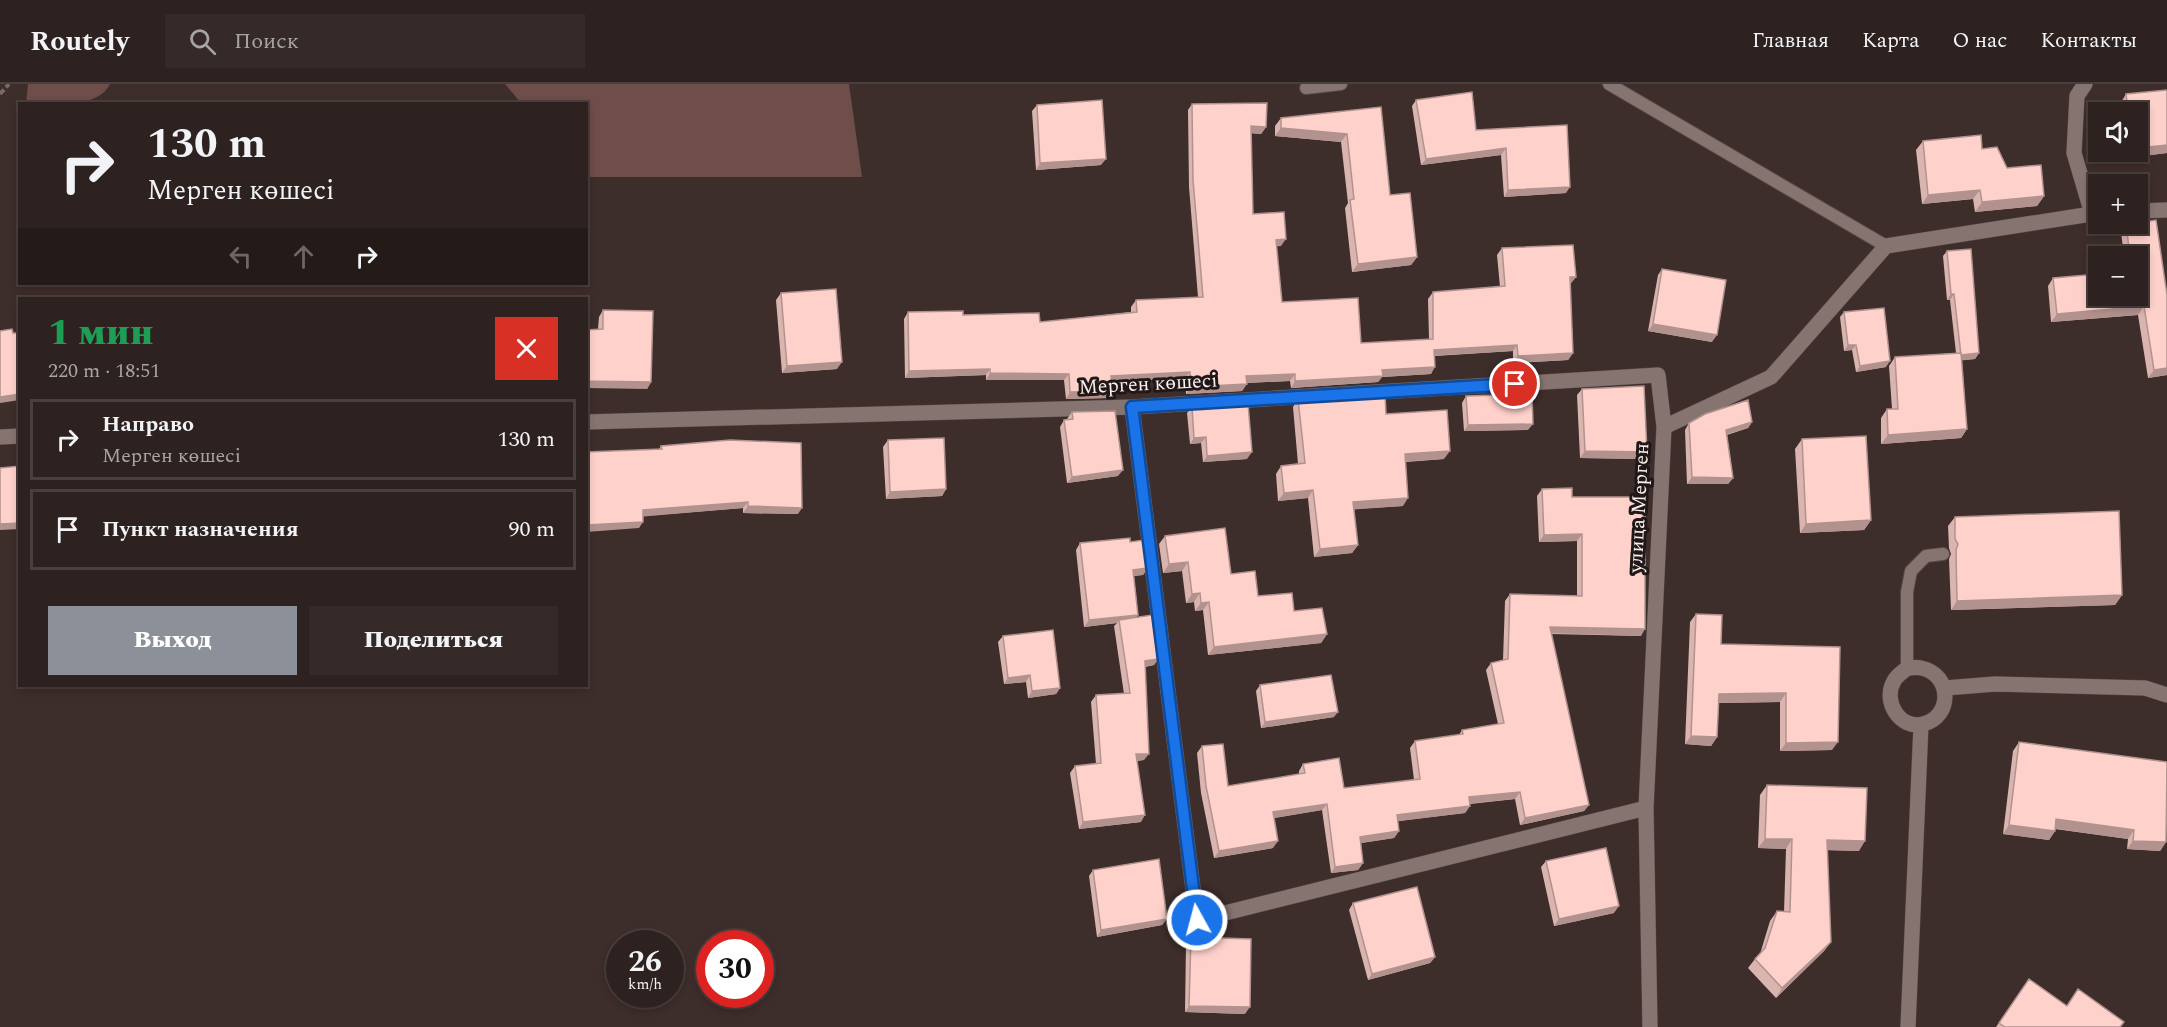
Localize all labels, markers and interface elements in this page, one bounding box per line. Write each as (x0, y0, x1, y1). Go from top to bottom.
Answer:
search box (165, 14, 585, 68)
text: Routely (30, 20, 129, 63)
icon: search (186, 25, 219, 58)
text: Поиск (234, 25, 299, 58)
text: Главная (1752, 25, 1829, 57)
text: Карта (1862, 25, 1919, 57)
text: О нас (1952, 25, 2007, 57)
text: Контакты (2040, 25, 2137, 57)
map controls (2088, 102, 2148, 306)
button: sound (2088, 102, 2148, 162)
text: 130 m (147, 113, 266, 176)
icon: right (48, 126, 126, 204)
text: Мерген көшесі (147, 170, 335, 212)
button: + (2088, 174, 2148, 234)
icon: left (224, 240, 257, 273)
icon: ahead (287, 240, 320, 273)
icon: right (350, 240, 383, 273)
button: − (2088, 246, 2148, 306)
text: 1 мин (48, 306, 153, 361)
button: close (495, 317, 558, 380)
text: 220 m · 18:51 (48, 356, 160, 386)
pin (1489, 358, 1540, 409)
street label: Мерген көшесі (1078, 365, 1218, 403)
icon: arrive (1498, 367, 1531, 400)
text: Направо (102, 408, 194, 441)
icon: right (51, 423, 84, 456)
text: 130 m (498, 423, 555, 456)
text: Мерген көшесі (102, 441, 241, 471)
street label: улица Мерген (1621, 442, 1657, 575)
icon: arrive (51, 513, 84, 546)
text: Пункт назначения (102, 513, 299, 546)
text: 90 m (509, 513, 555, 546)
button: Выход (48, 606, 297, 675)
button: Поделиться (309, 606, 558, 675)
position arrow (1165, 888, 1229, 952)
speed limit sign: 30 (696, 930, 774, 1008)
text: 26 (628, 939, 662, 985)
text: km/h (628, 973, 662, 996)

